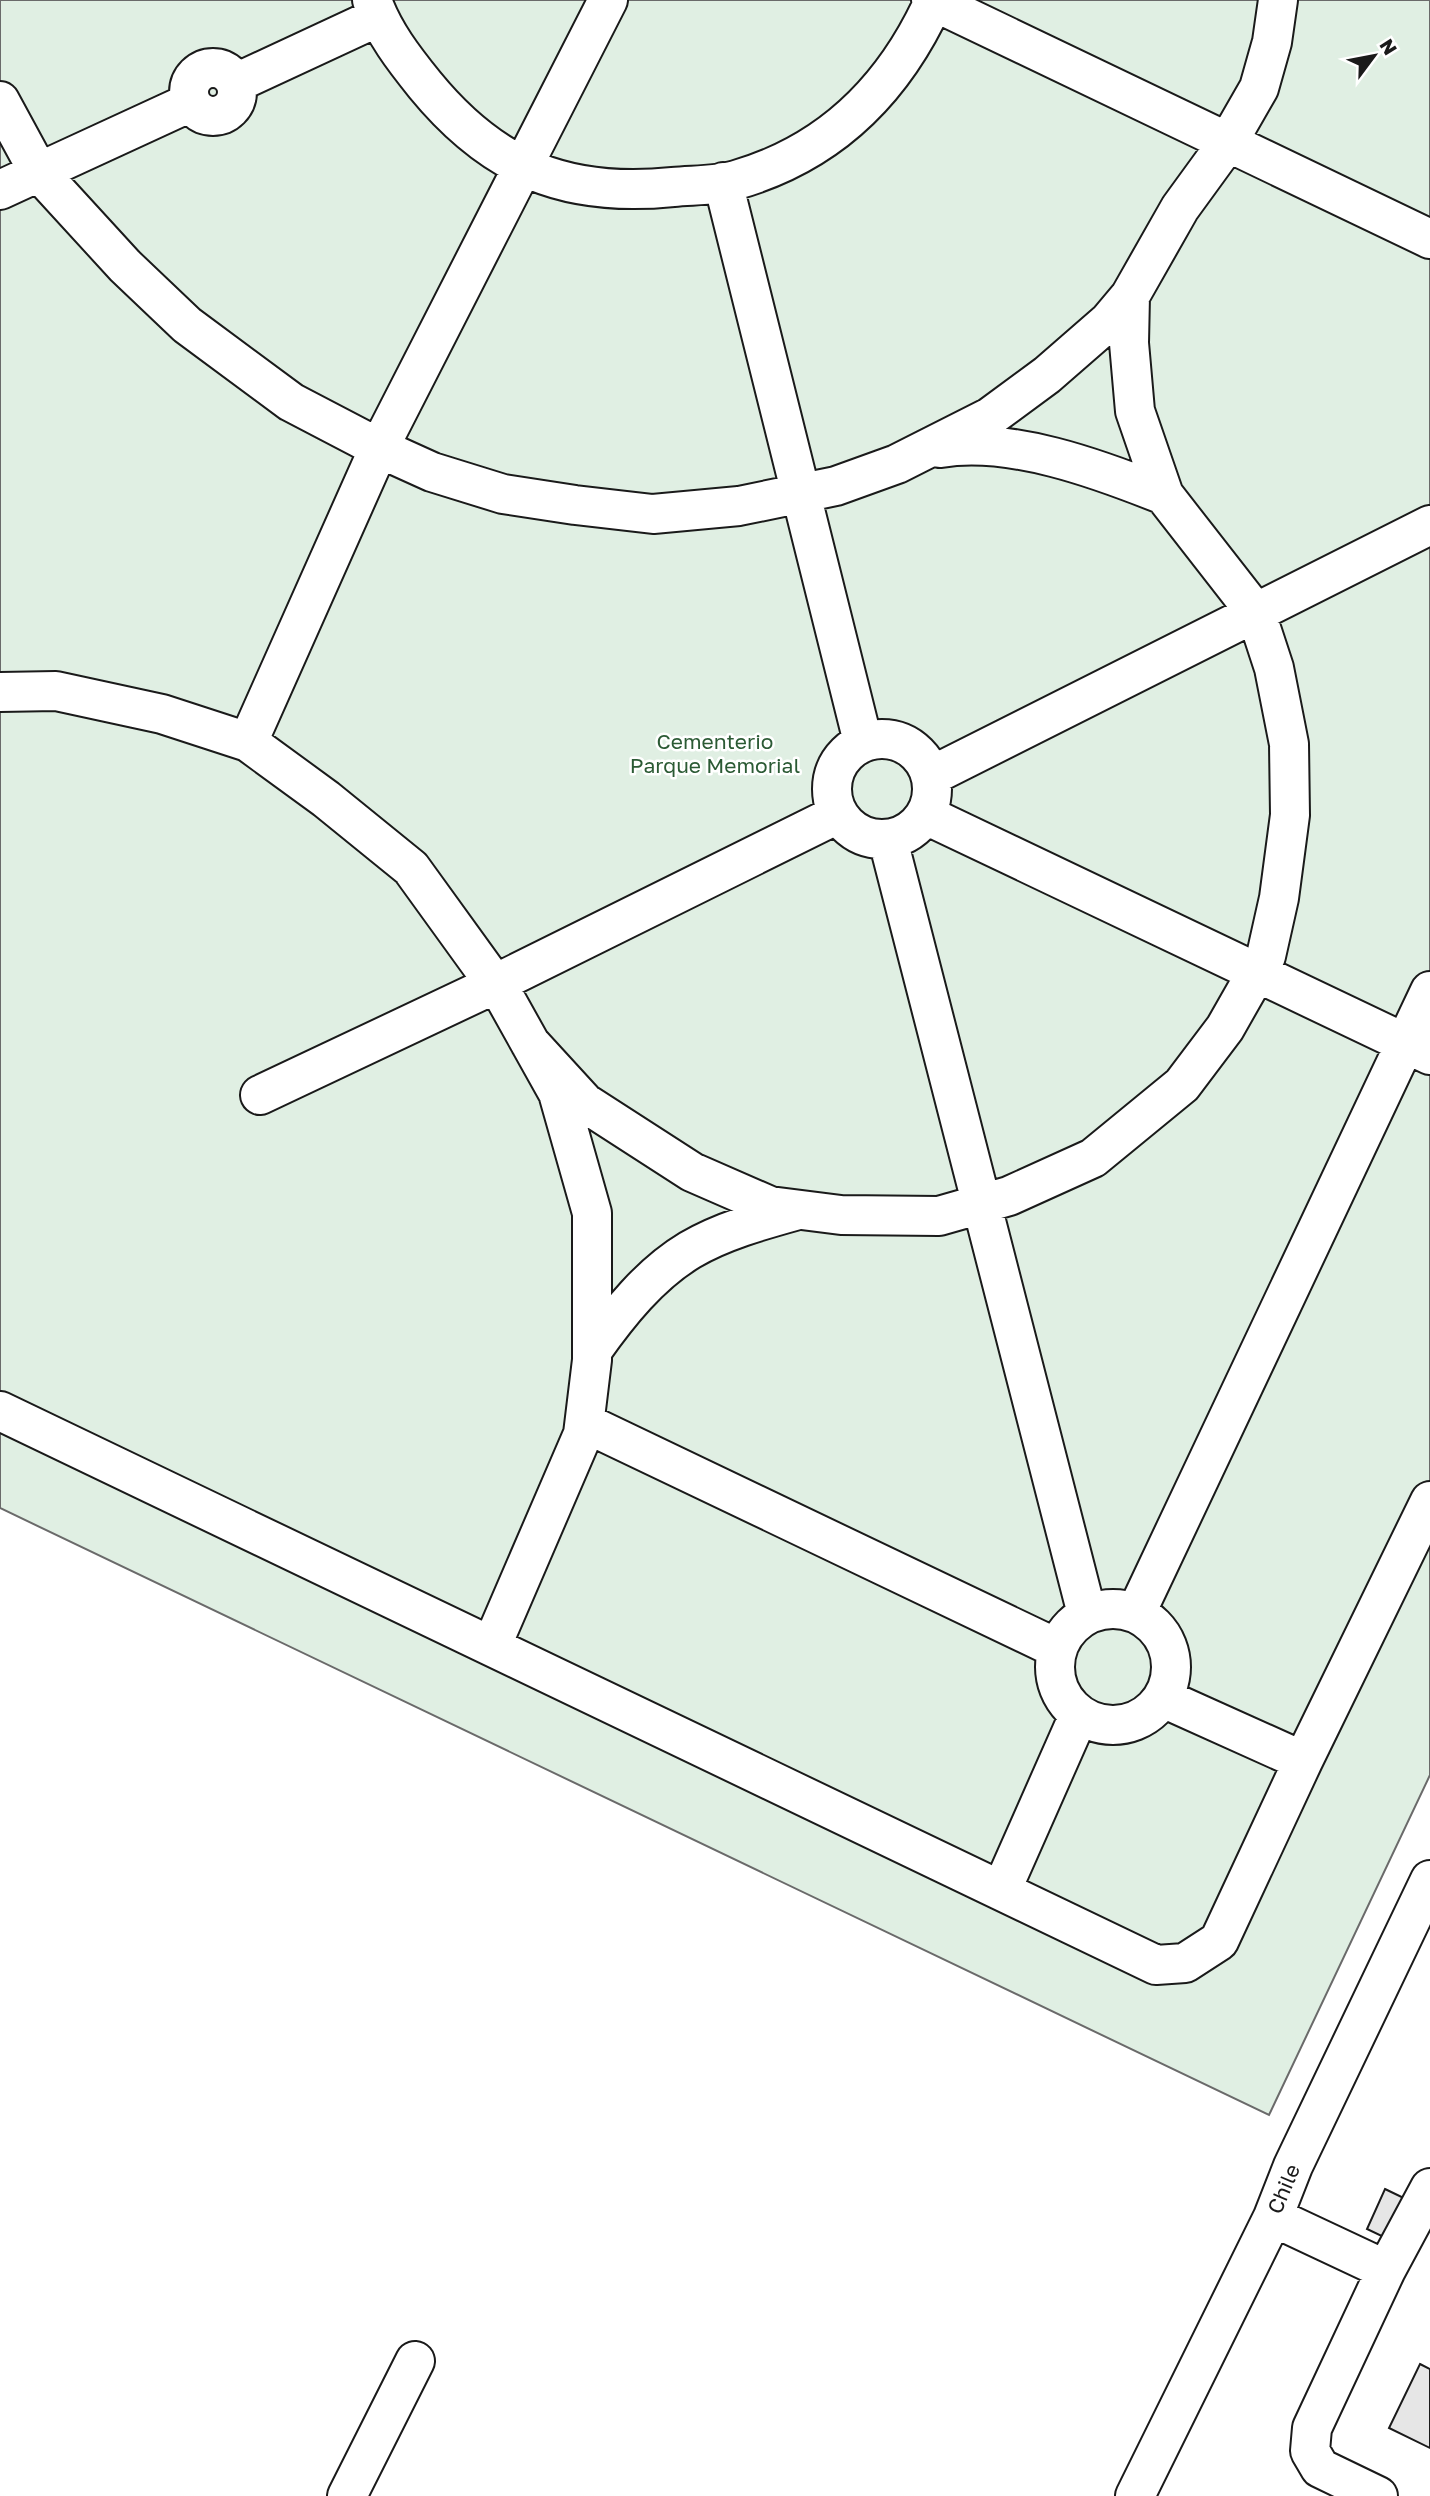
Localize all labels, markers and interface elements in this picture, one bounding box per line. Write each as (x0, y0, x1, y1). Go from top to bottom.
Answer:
north arrow (1339, 21, 1409, 91)
text: N (1375, 35, 1402, 59)
park label: Cementerio Parque Memorial (630, 728, 800, 778)
street label: Chile (1261, 2160, 1305, 2217)

